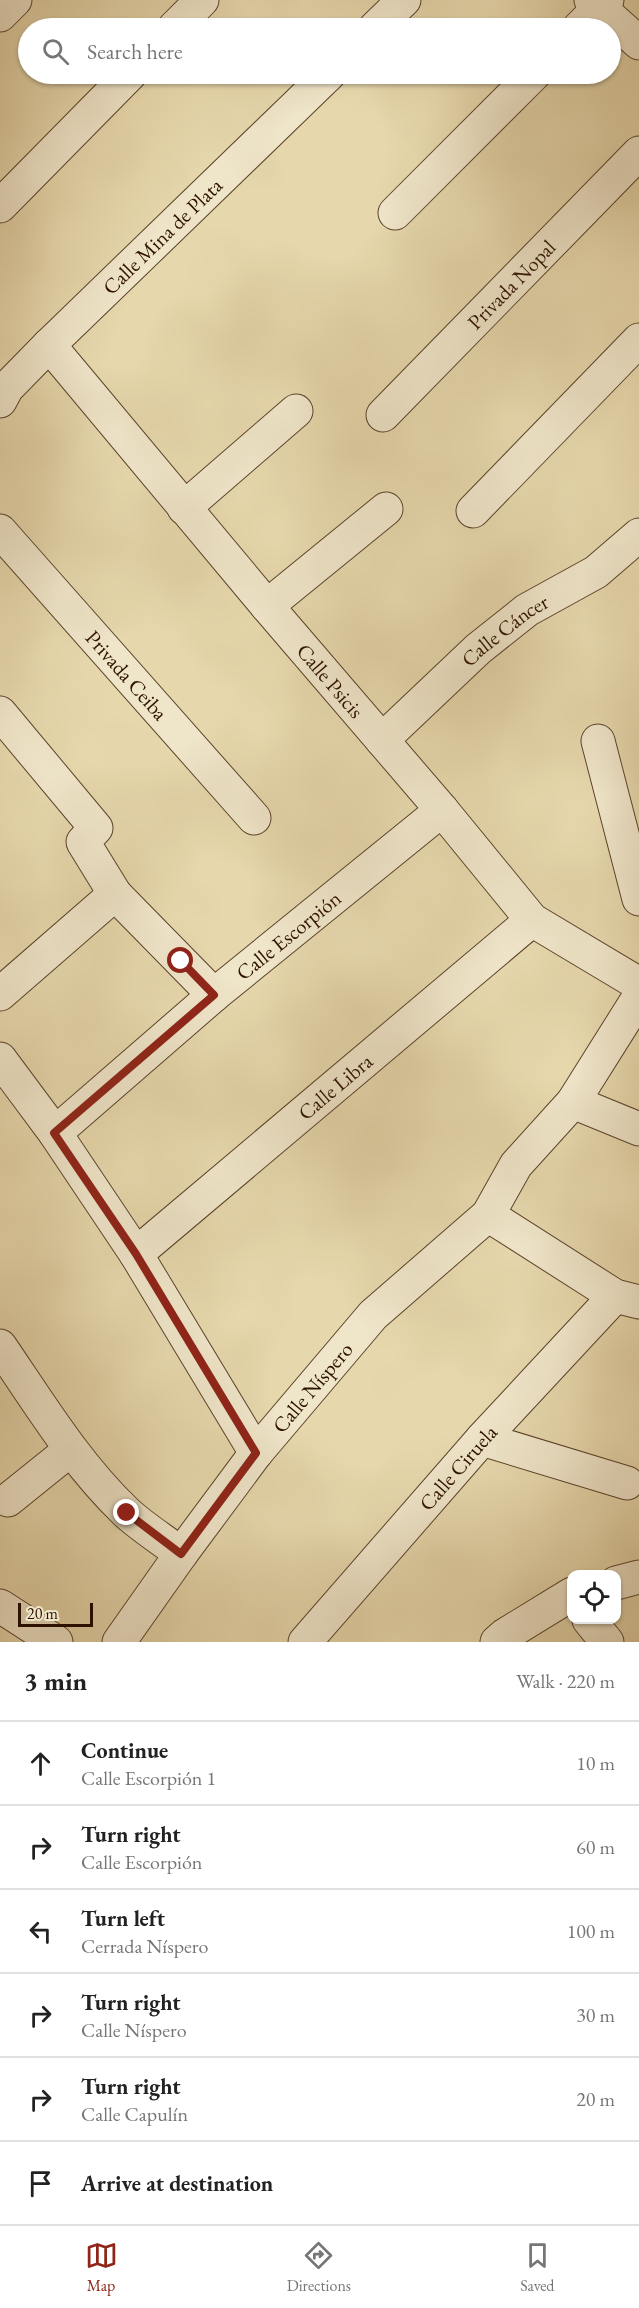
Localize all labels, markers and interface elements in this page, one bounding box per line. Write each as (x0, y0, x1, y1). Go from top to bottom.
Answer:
search box (18, 18, 621, 84)
icon: search (39, 35, 72, 68)
text: Search here (87, 37, 182, 66)
street label: Calle Mina de Plata (96, 171, 228, 300)
street label: Privada Nopal (461, 233, 561, 335)
street label: Calle Cáncer (455, 588, 553, 672)
street label: Privada Ceiba (80, 624, 175, 726)
street label: Calle Psicis (291, 637, 370, 723)
street label: Calle Escorpión (230, 884, 346, 986)
route start (167, 947, 193, 973)
street label: Calle Libra (292, 1047, 378, 1126)
street label: Calle Níspero (266, 1336, 358, 1438)
street label: Calle Ciruela (413, 1418, 503, 1516)
route end (113, 1499, 139, 1525)
map controls (567, 1570, 621, 1624)
button: locate (567, 1570, 621, 1624)
scale bar (18, 1600, 93, 1628)
text: 20 m (27, 1603, 58, 1624)
text: 3 min (24, 1664, 87, 1698)
text: Walk · 220 m (516, 1668, 615, 1694)
text: Continue (81, 1736, 168, 1765)
icon: ahead (24, 1747, 57, 1780)
text: 10 m (576, 1750, 615, 1776)
text: Calle Escorpión 1 (81, 1765, 216, 1791)
text: Turn right (81, 1820, 180, 1849)
icon: right (24, 1831, 57, 1864)
text: 60 m (576, 1834, 615, 1860)
text: Calle Escorpión (81, 1849, 202, 1875)
text: Turn left (81, 1904, 165, 1933)
icon: left (24, 1915, 57, 1948)
text: 100 m (567, 1918, 615, 1944)
text: Cerrada Níspero (81, 1933, 208, 1959)
text: Turn right (81, 1988, 180, 2017)
icon: right (24, 1999, 57, 2032)
text: 30 m (576, 2002, 615, 2028)
text: Calle Níspero (81, 2017, 187, 2043)
text: Turn right (81, 2072, 180, 2101)
icon: right (24, 2083, 57, 2116)
text: 20 m (576, 2086, 615, 2112)
text: Calle Capulín (81, 2101, 188, 2127)
icon: arrive (24, 2167, 57, 2200)
text: Arrive at destination (81, 2169, 273, 2198)
tab: Map (85, 2239, 118, 2296)
tab: Directions (287, 2239, 351, 2296)
tab: Saved (520, 2239, 554, 2296)

